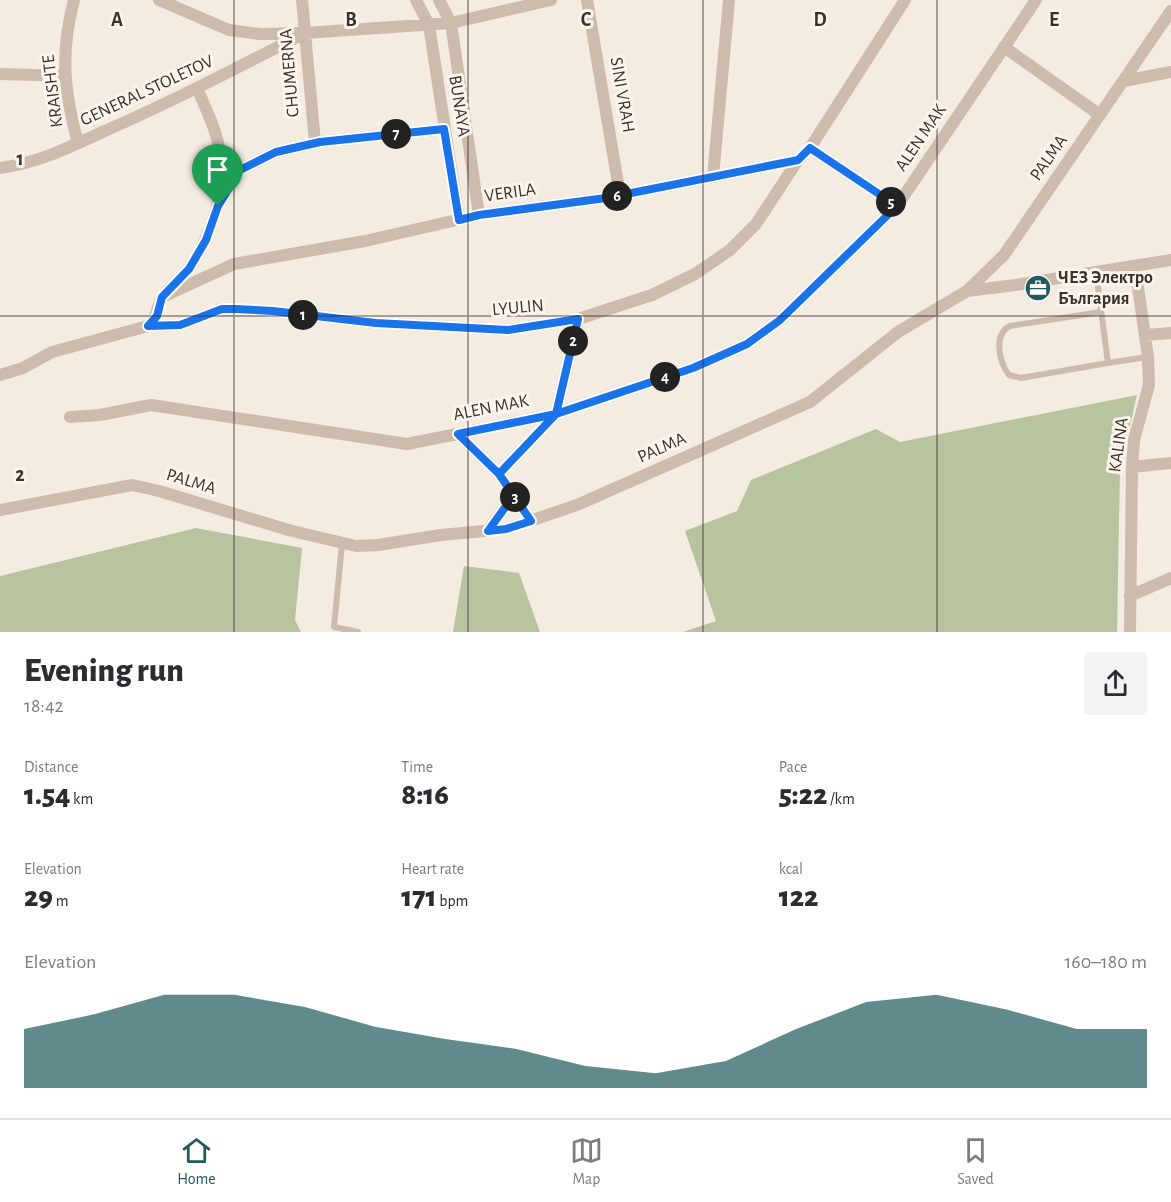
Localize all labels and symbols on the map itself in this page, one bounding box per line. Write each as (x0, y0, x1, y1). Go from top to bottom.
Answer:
text: A (111, 10, 123, 30)
text: B (345, 10, 357, 30)
text: C (581, 10, 592, 30)
text: D (813, 10, 827, 30)
text: E (1049, 10, 1059, 30)
street label: CHUMERNA (277, 28, 303, 118)
street label: GENERAL STOLETOV (78, 52, 217, 130)
street label: KRAISHTE (40, 53, 66, 128)
street label: SINI VRAH (607, 56, 637, 134)
street label: BUNAYA (445, 74, 473, 139)
street label: ALEN MAK (892, 101, 950, 175)
pin: 7 (381, 119, 411, 149)
street label: PALMA (1027, 131, 1071, 184)
pin (192, 144, 243, 206)
text: 1 (16, 149, 24, 169)
street label: VERILA (483, 180, 537, 205)
pin: 6 (602, 181, 632, 211)
pin: 5 (876, 187, 906, 217)
place label: ЧЕЗ Электро България (1058, 269, 1153, 308)
office icon: ЧЕЗ Электро България (1023, 273, 1053, 303)
street label: LYULIN (491, 297, 545, 319)
pin: 1 (288, 300, 318, 330)
pin: 2 (558, 326, 588, 356)
pin: 4 (650, 362, 680, 392)
street label: ALEN MAK (452, 392, 530, 424)
street label: KALINA (1106, 416, 1132, 474)
street label: PALMA (635, 429, 689, 467)
text: 2 (15, 465, 25, 485)
street label: PALMA (164, 466, 219, 498)
pin: 3 (500, 482, 530, 512)

